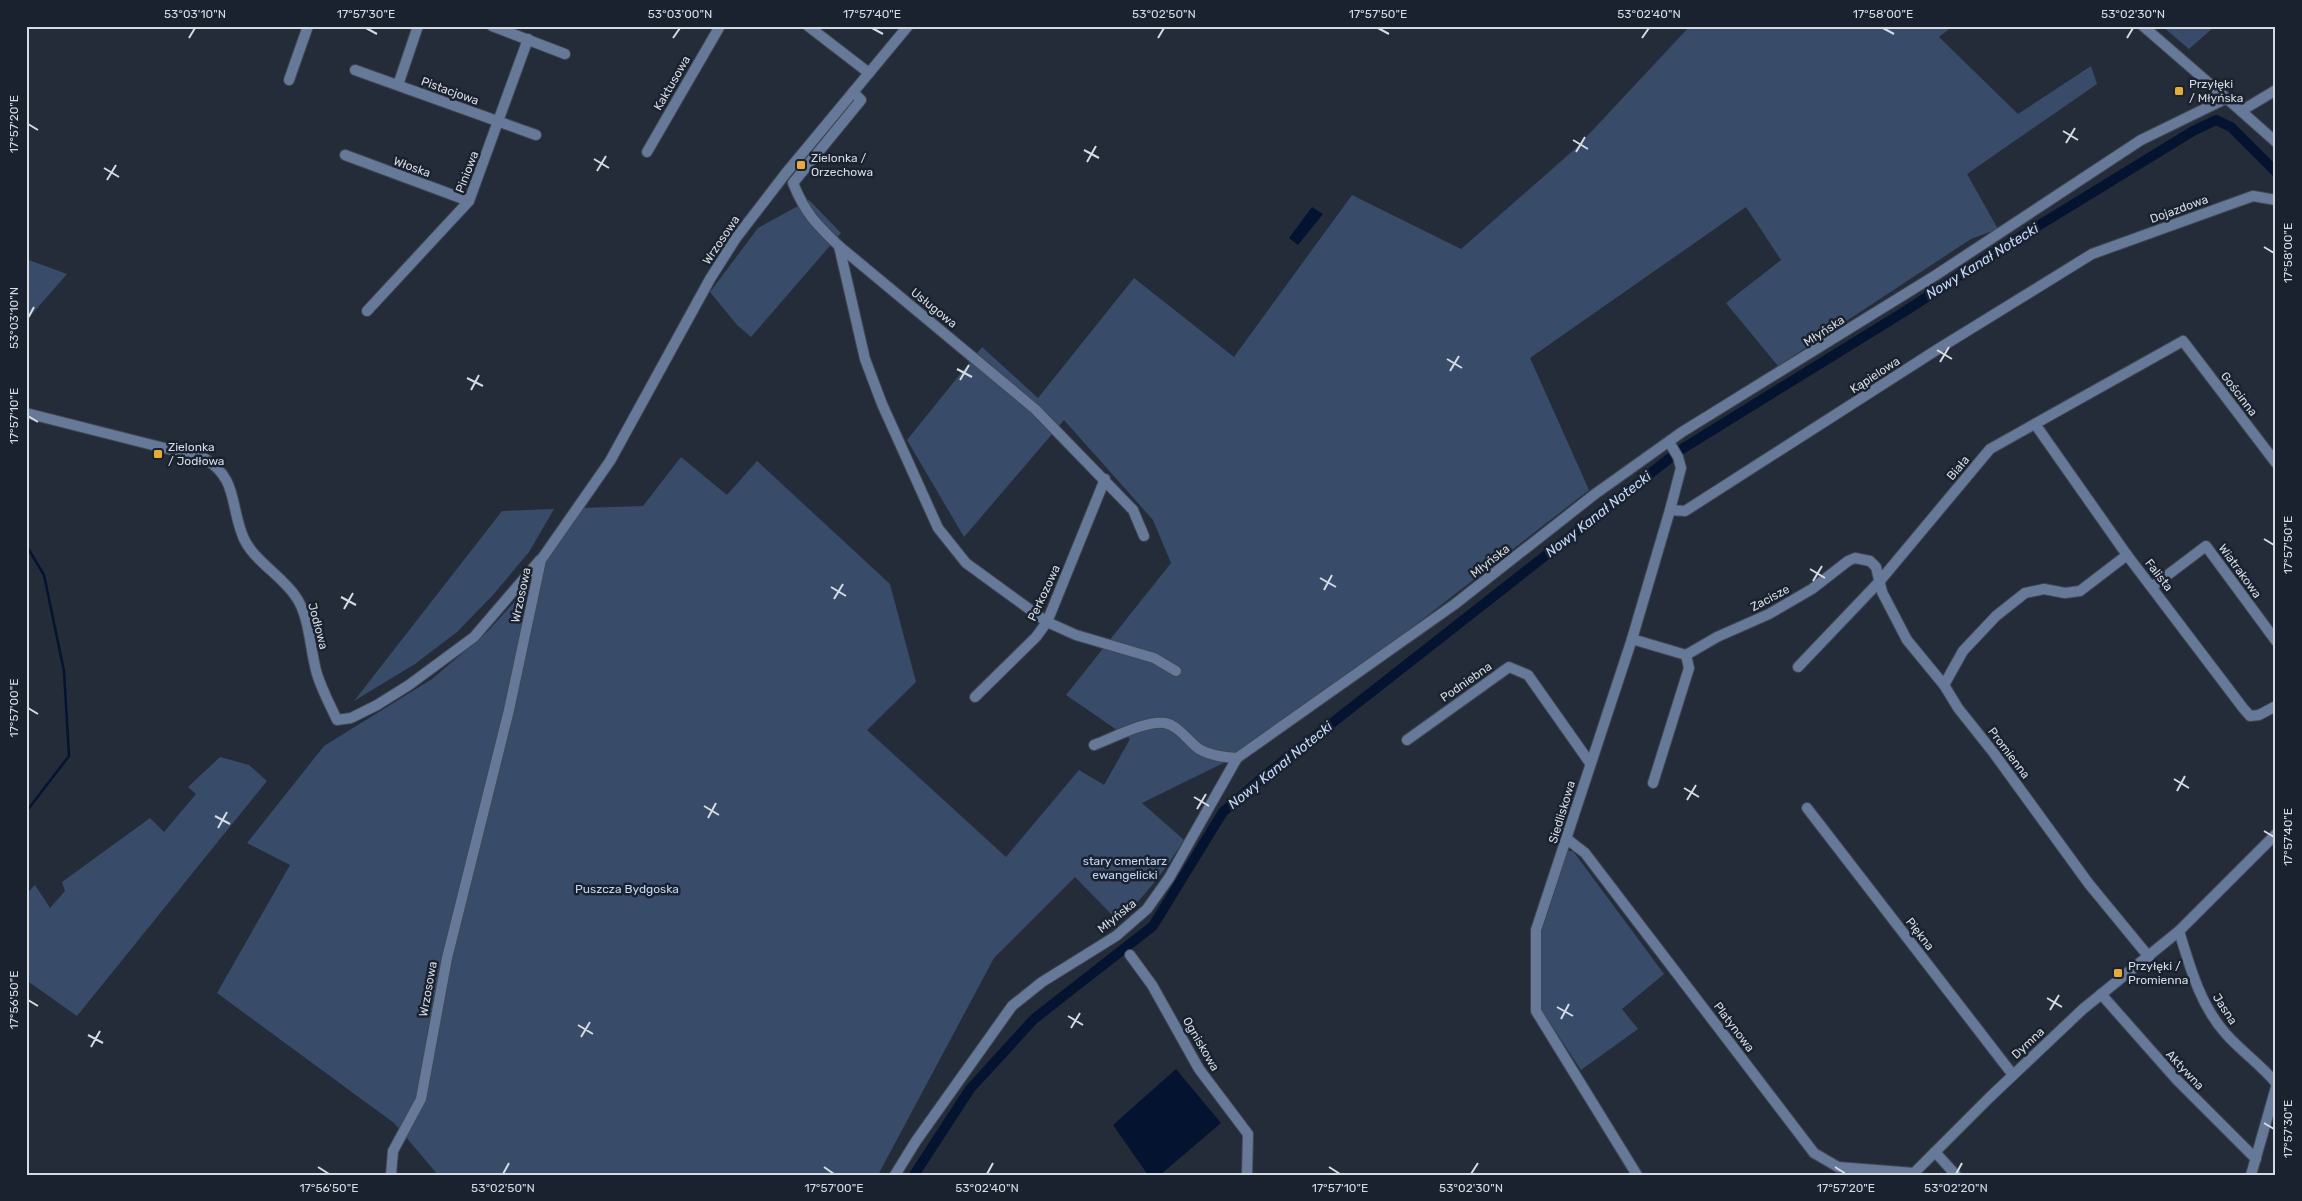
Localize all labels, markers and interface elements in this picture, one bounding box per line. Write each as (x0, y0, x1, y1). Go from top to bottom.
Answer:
text: 53°03'10"N (164, 7, 226, 21)
text: 17°57'30"E (337, 7, 395, 21)
text: 53°03'00"N (648, 7, 712, 21)
text: 17°57'40"E (843, 7, 901, 21)
text: 53°02'50"N (1132, 7, 1196, 21)
text: 17°57'50"E (1349, 7, 1407, 21)
text: 53°02'40"N (1617, 7, 1681, 21)
text: 17°58'00"E (1853, 7, 1913, 21)
text: 53°02'30"N (2101, 7, 2165, 21)
street label: Kaktusowa (651, 53, 693, 113)
street label: Pistacjowa (419, 74, 481, 108)
place label: Przyłęki / Młyńska (2189, 77, 2243, 105)
marker: Przyłęki / Młyńska (2173, 85, 2185, 97)
text: 17°57'20"E (7, 95, 21, 153)
street label: Piniowa (453, 149, 481, 195)
place label: Zielonka / Orzechowa (811, 151, 873, 179)
street label: Włoska (391, 154, 433, 180)
marker: Zielonka / Orzechowa (795, 159, 807, 171)
street label: Dojazdowa (2148, 192, 2210, 226)
street label: Wrzosowa (700, 213, 742, 267)
water label: Nowy Kanał Notecki (1923, 220, 2042, 303)
text: 17°58'00"E (2281, 223, 2295, 283)
street label: Usługowa (908, 285, 960, 331)
text: 53°03'10"N (7, 287, 21, 349)
street label: Młyńska (1801, 313, 1847, 349)
street label: Kąpielowa (1848, 354, 1902, 396)
street label: Gościnna (2218, 369, 2260, 419)
text: 17°57'10"E (7, 388, 21, 444)
place label: Zielonka / Jodłowa (168, 440, 224, 468)
marker: Zielonka / Jodłowa (152, 448, 164, 460)
street label: Biała (1944, 453, 1972, 483)
water label: Nowy Kanał Notecki (1542, 467, 1655, 561)
text: 17°57'50"E (2281, 516, 2295, 574)
street label: Młyńska (1468, 541, 1512, 581)
street label: Wiatrakowa (2216, 541, 2264, 601)
street label: Falista (2142, 556, 2176, 594)
street label: Perkozowa (1025, 563, 1063, 623)
street label: Wrzosowa (508, 566, 534, 624)
street label: Zacisze (1748, 582, 1792, 614)
street label: Jodłowa (305, 601, 331, 651)
street label: Podniebna (1438, 659, 1494, 705)
text: 17°57'00"E (7, 679, 21, 737)
water label: Nowy Kanał Notecki (1225, 718, 1336, 813)
street label: Promienna (1985, 725, 2033, 781)
street label: Siedliskowa (1546, 779, 1578, 845)
text: 17°57'40"E (2281, 808, 2295, 866)
park label: stary cmentarz ewangelicki (1083, 854, 1167, 882)
park label: Puszcza Bydgoska (575, 882, 679, 896)
street label: Młyńska (1095, 896, 1139, 936)
street label: Piękna (1903, 915, 1937, 953)
place label: Przyłęki / Promienna (2128, 959, 2189, 987)
street label: Wrzosowa (416, 960, 440, 1018)
marker: Przyłęki / Promienna (2112, 967, 2124, 979)
text: 17°56'50"E (7, 970, 21, 1030)
street label: Jasna (2210, 991, 2240, 1027)
street label: Platynowa (1711, 999, 1757, 1055)
street label: Ogniskowa (1180, 1014, 1222, 1074)
street label: Dymna (2009, 1024, 2047, 1062)
street label: Aktywna (2163, 1047, 2207, 1093)
text: 17°57'30"E (2281, 1100, 2295, 1158)
text: 17°56'50"E (299, 1181, 359, 1195)
text: 53°02'50"N (471, 1181, 535, 1195)
text: 17°57'00"E (805, 1181, 863, 1195)
text: 53°02'40"N (955, 1181, 1019, 1195)
text: 17°57'10"E (1312, 1181, 1368, 1195)
text: 53°02'30"N (1439, 1181, 1503, 1195)
text: 17°57'20"E (1817, 1181, 1875, 1195)
text: 53°02'20"N (1924, 1181, 1988, 1195)

